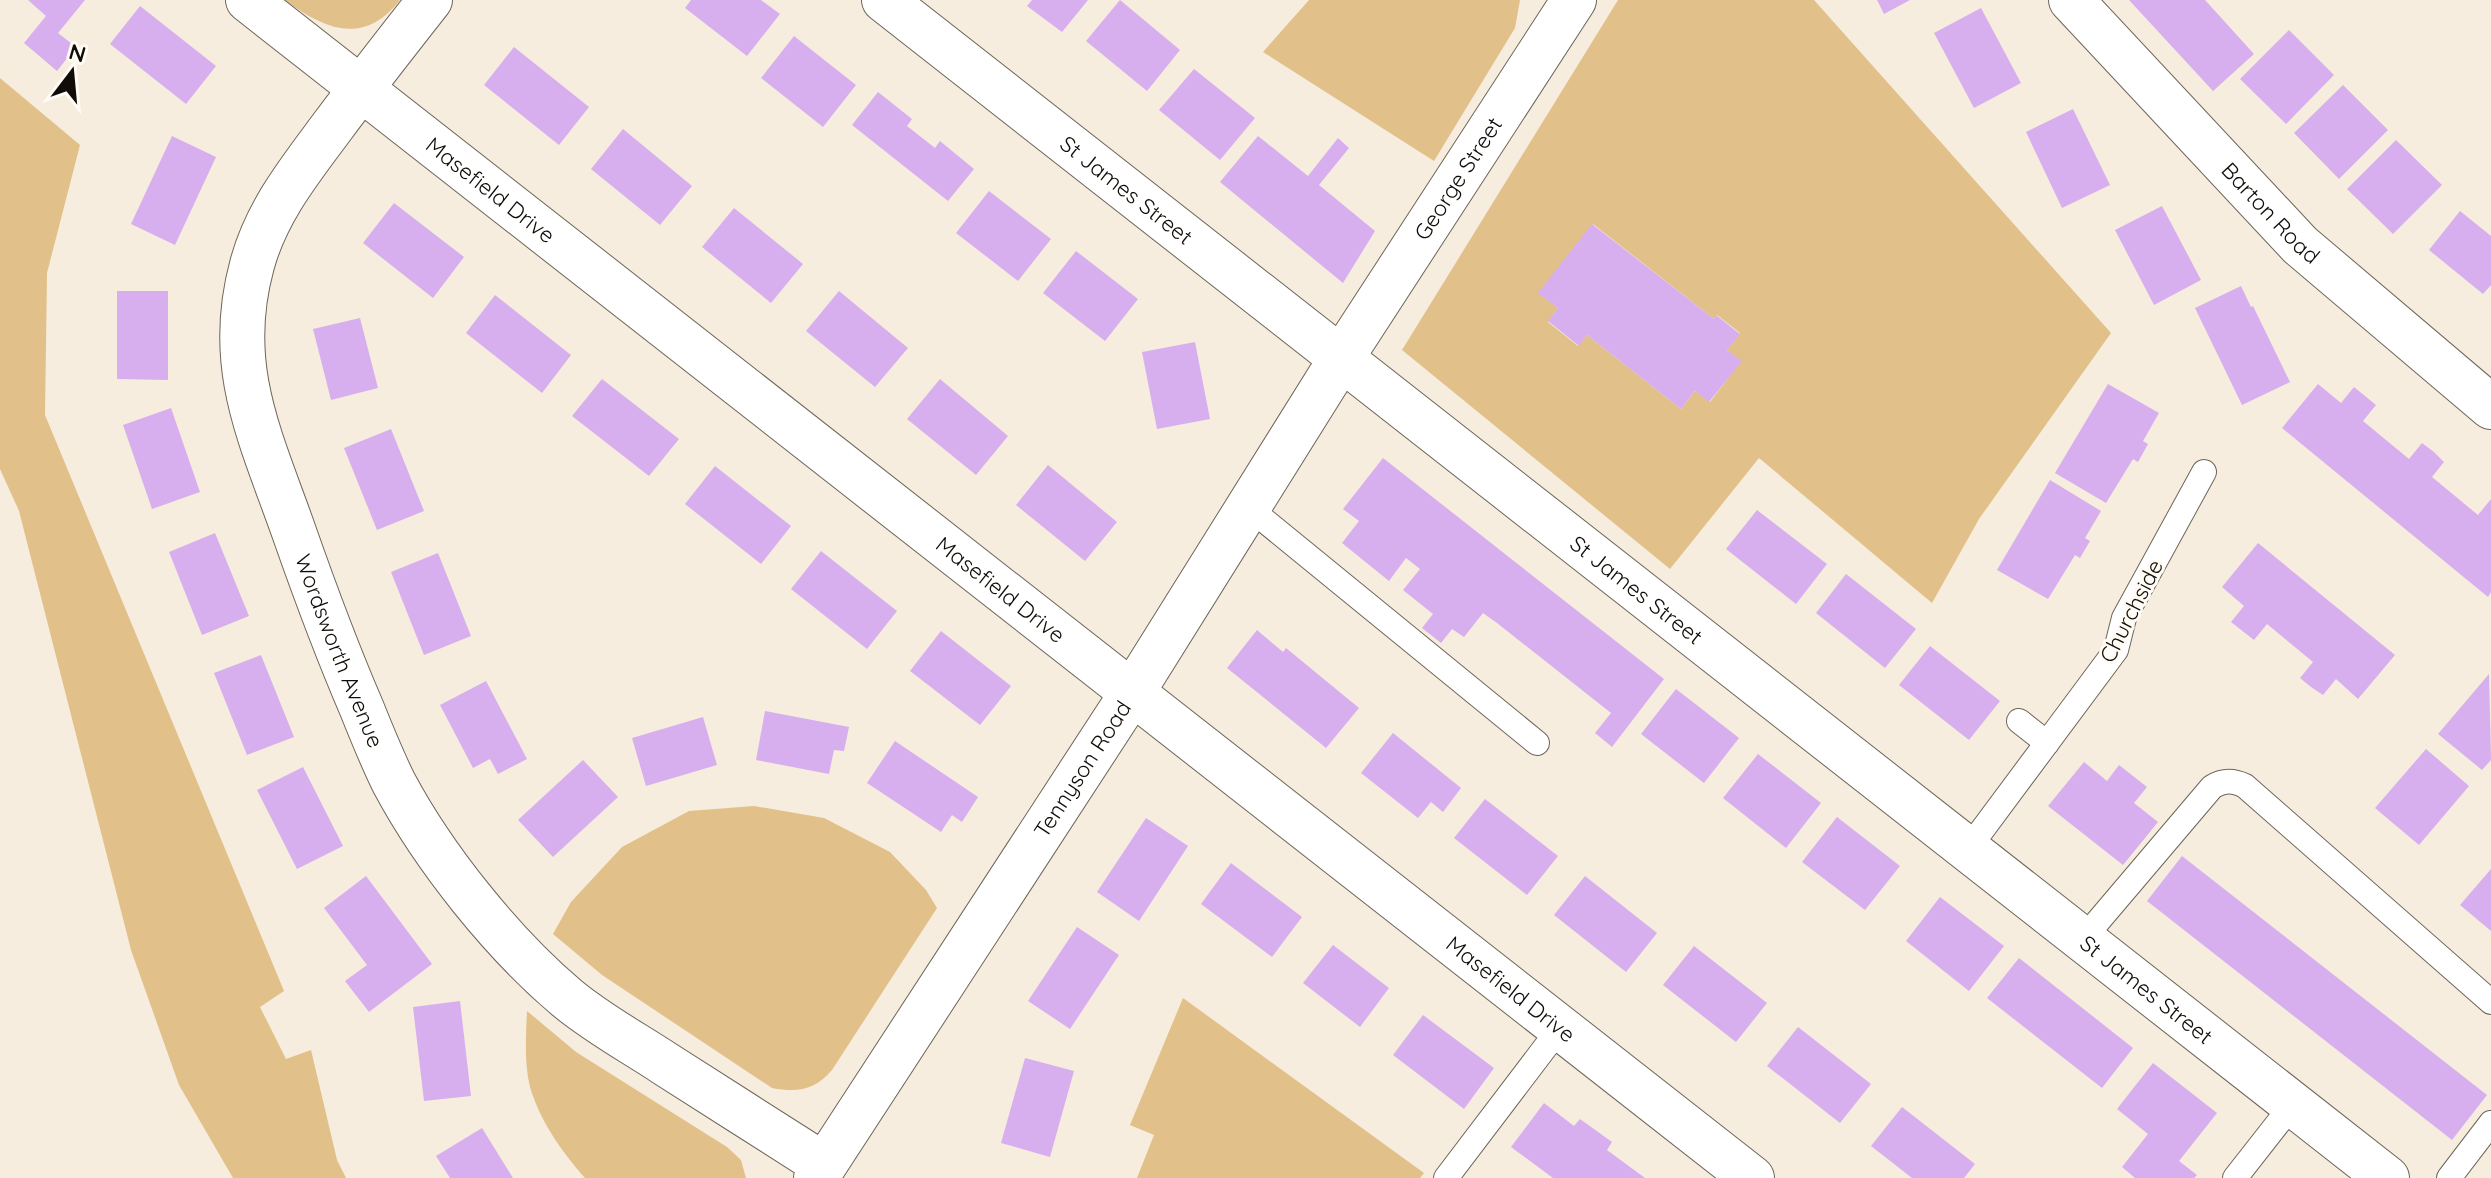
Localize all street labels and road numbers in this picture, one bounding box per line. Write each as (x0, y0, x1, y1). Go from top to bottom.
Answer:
street label: George Street (1408, 112, 1508, 245)
street label: St James Street (1054, 129, 1198, 251)
street label: Masefield Drive (420, 131, 561, 249)
street label: Barton Road (2216, 156, 2326, 270)
street label: St James Street (1564, 529, 1708, 650)
street label: Masefield Drive (930, 530, 1071, 649)
street label: Wordsworth Avenue (289, 550, 390, 752)
street label: Churchside (2093, 555, 2169, 667)
street label: Tennyson Road (1028, 695, 1137, 843)
street label: St James Street (2075, 929, 2218, 1050)
street label: Masefield Drive (1441, 930, 1581, 1048)

